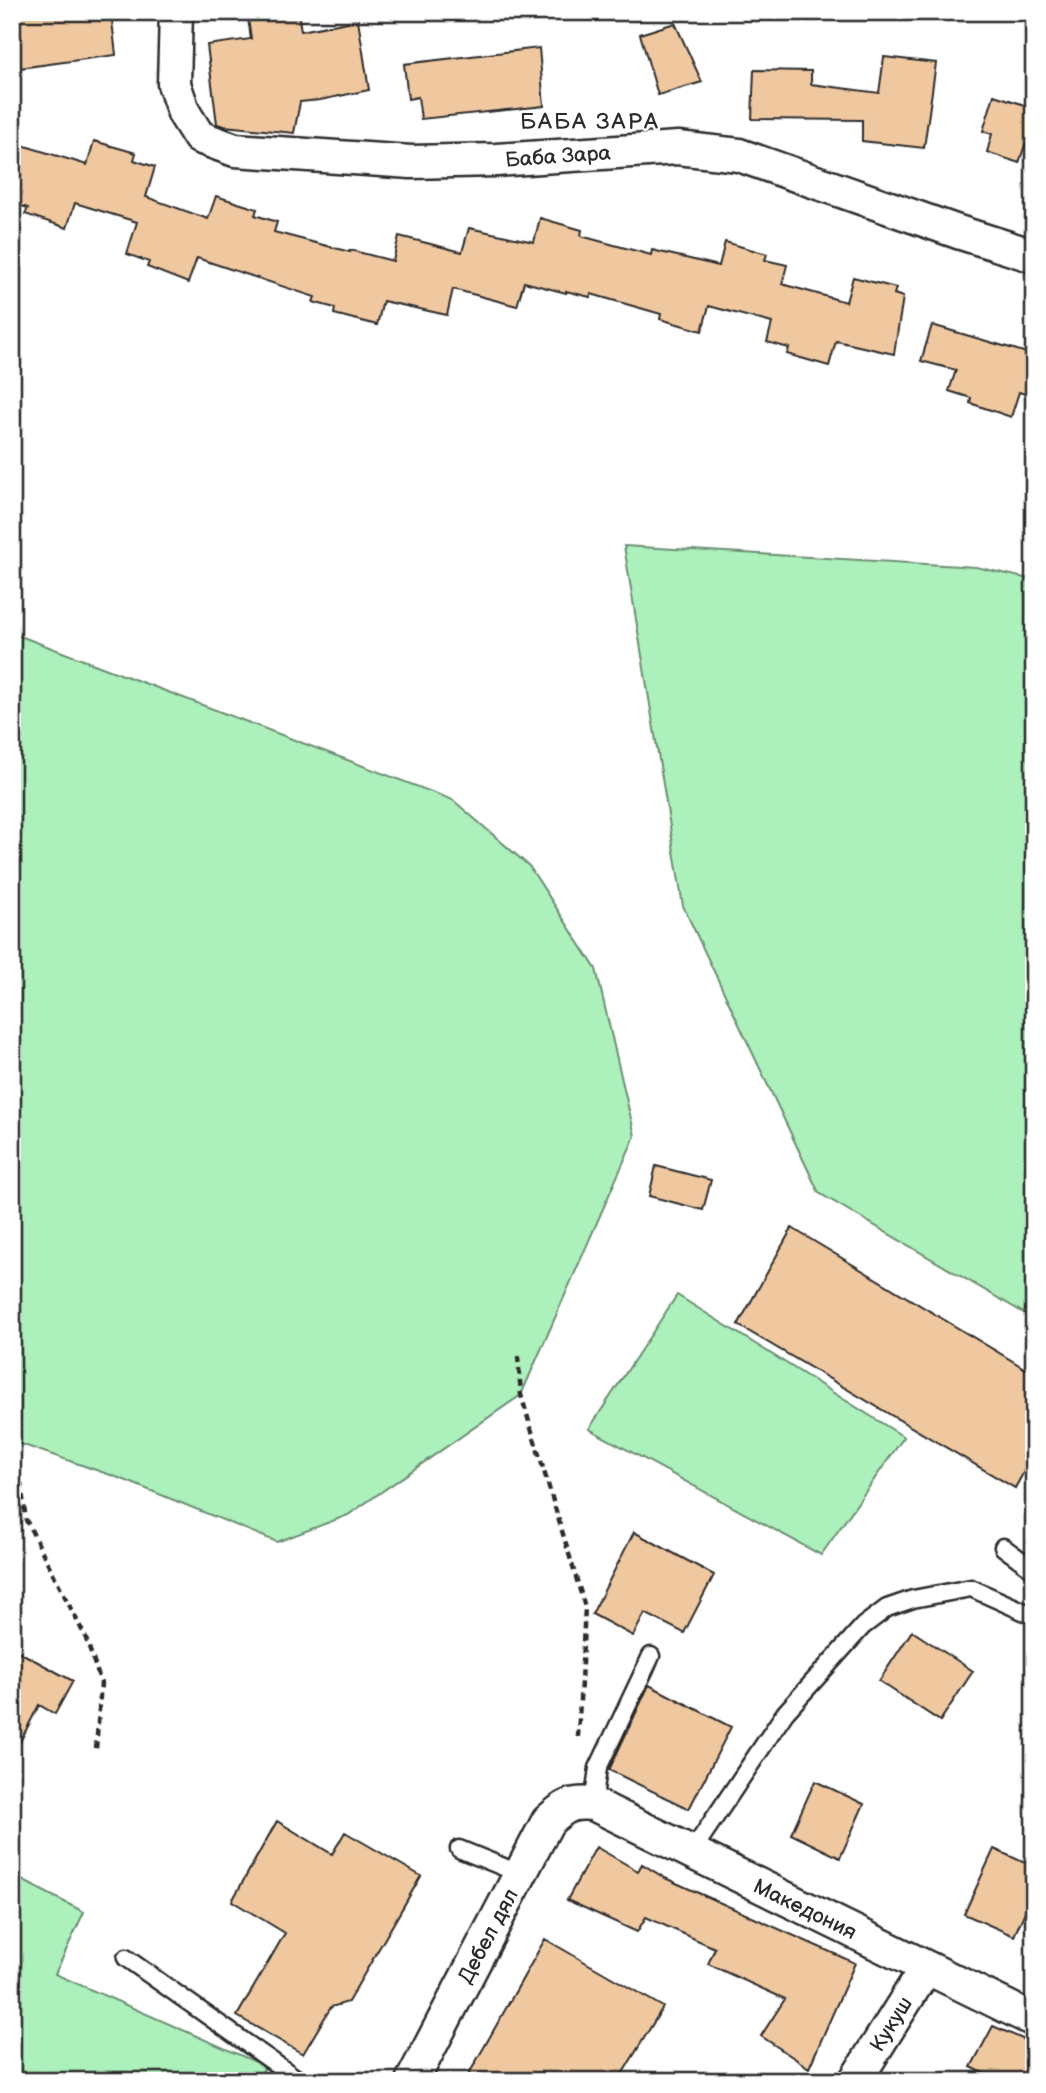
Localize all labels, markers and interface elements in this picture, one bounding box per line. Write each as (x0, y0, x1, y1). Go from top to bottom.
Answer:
district label: БАБА ЗАРА (520, 108, 660, 136)
street label: Баба Зара (505, 140, 612, 173)
street label: Македония (749, 1874, 861, 1945)
street label: Дебел дял (453, 1885, 524, 1988)
street label: Кукуш (865, 1992, 918, 2056)

